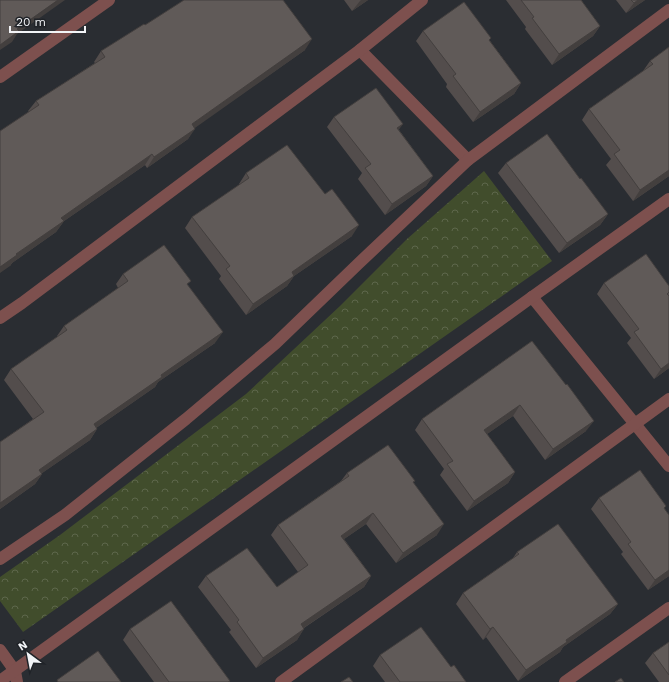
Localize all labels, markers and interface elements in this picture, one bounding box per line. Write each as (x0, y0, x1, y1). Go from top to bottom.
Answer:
scale bar (10, 8, 85, 34)
text: 20 m (16, 15, 46, 29)
north arrow (8, 634, 48, 674)
text: N (16, 638, 30, 654)

